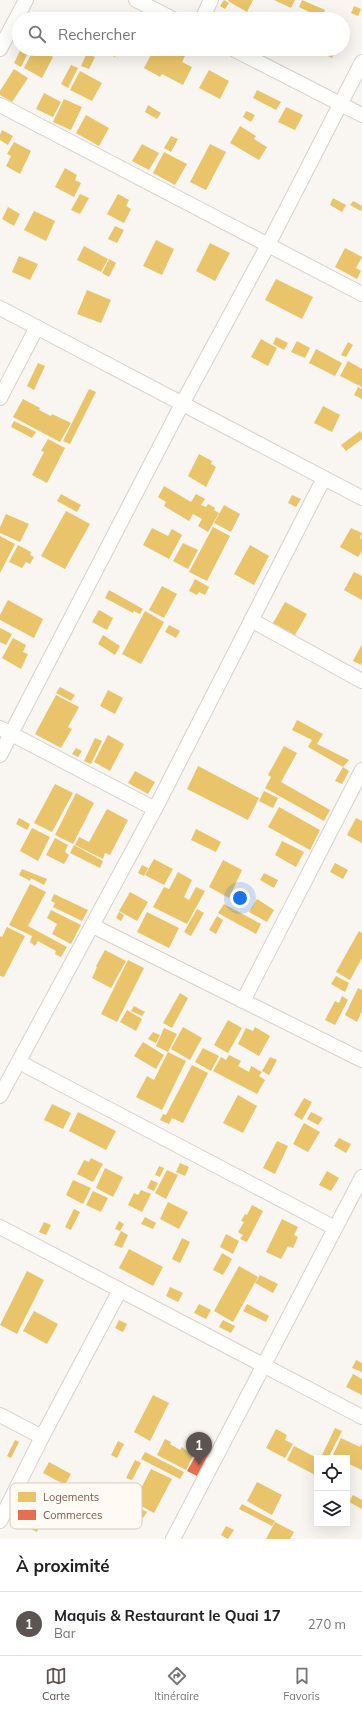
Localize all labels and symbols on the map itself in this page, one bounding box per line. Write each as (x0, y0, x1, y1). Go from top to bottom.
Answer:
your location (230, 888, 250, 908)
pin: 1 (186, 1432, 212, 1465)
legend (10, 1483, 142, 1529)
text: Logements (43, 1490, 99, 1504)
text: Commerces (43, 1508, 102, 1522)

